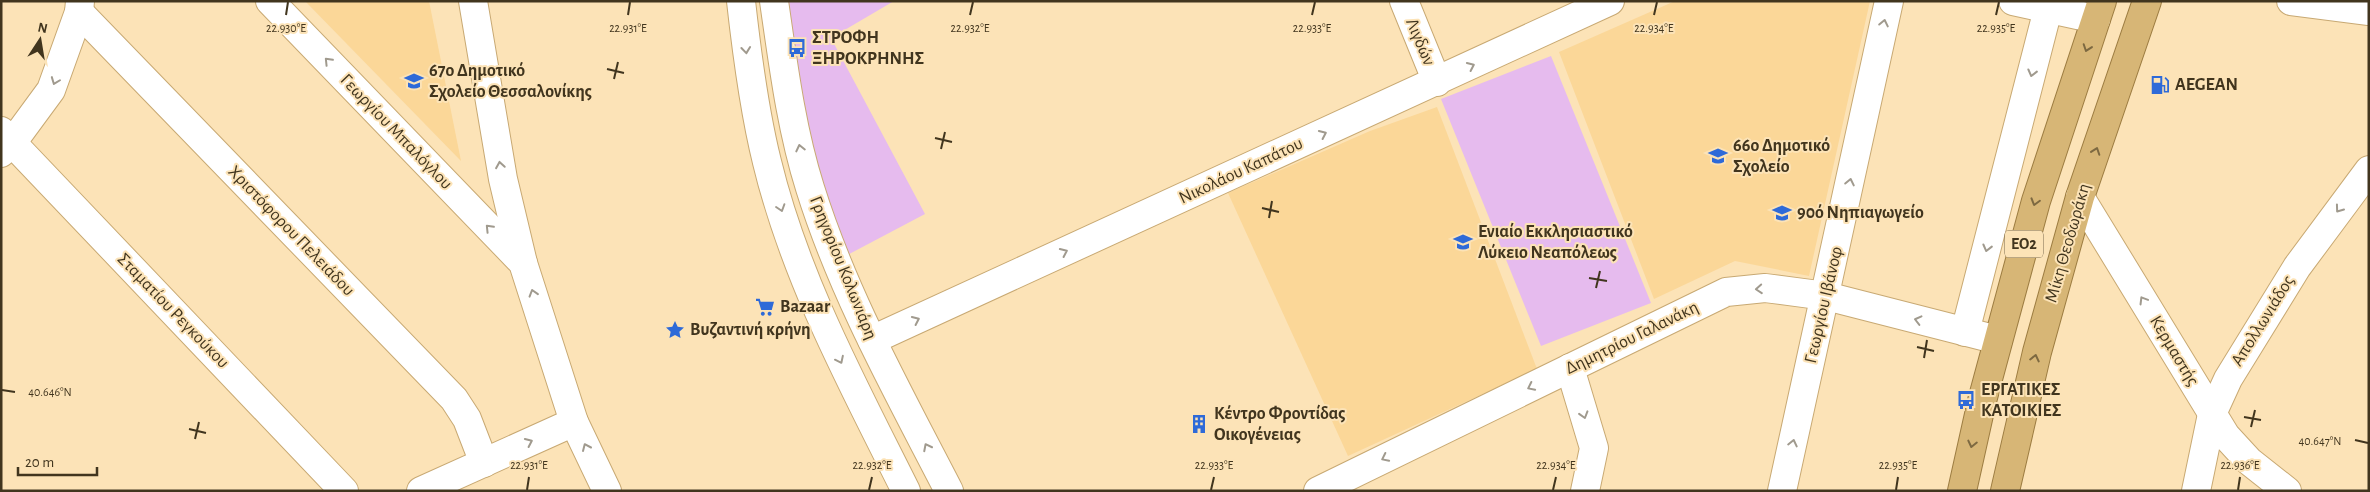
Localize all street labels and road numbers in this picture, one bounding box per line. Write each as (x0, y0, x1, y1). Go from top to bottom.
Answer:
street label: Λιγδών (1402, 16, 1438, 69)
street label: Γεωργίου Μπαλόγλου (337, 70, 456, 193)
street label: Νικολάου Καπάτου (1176, 134, 1306, 208)
street label: Χριστόφορου Πελειάδου (224, 162, 358, 300)
street label: Μίκη Θεοδωράκη (2041, 181, 2094, 305)
street label: Γρηγορίου Κολωνιάρη (806, 193, 881, 342)
road number: ΕΟ2 (2005, 230, 2043, 258)
street label: Γεωργίου Ιβάνοφ (1801, 245, 1846, 365)
street label: Σταματίου Ρεγκούκου (114, 249, 233, 372)
street label: Απολλωνιάδος (2228, 273, 2298, 369)
street label: Δημητρίου Γαλανάκη (1562, 297, 1701, 378)
street label: Κερμαστής (2146, 313, 2202, 389)

